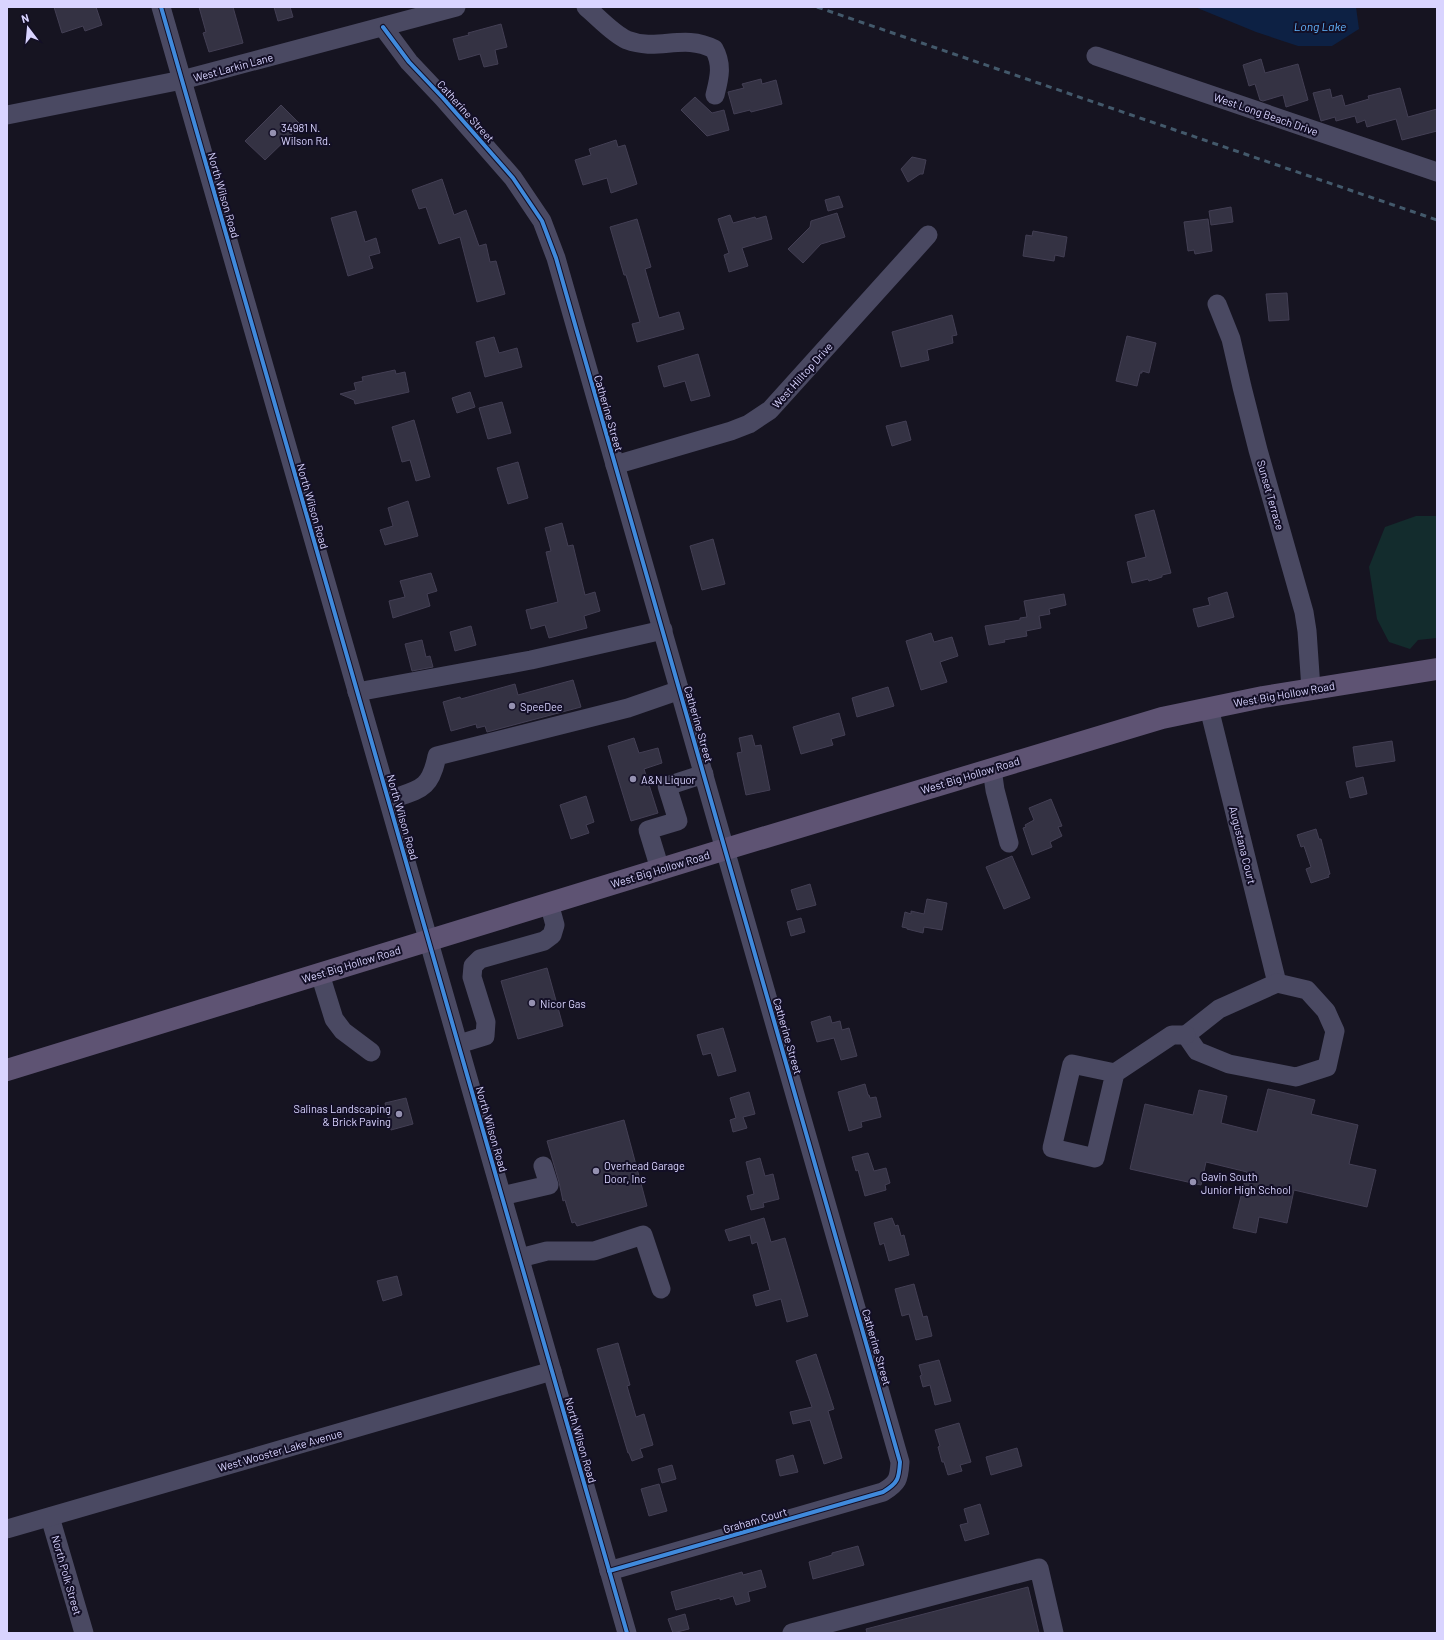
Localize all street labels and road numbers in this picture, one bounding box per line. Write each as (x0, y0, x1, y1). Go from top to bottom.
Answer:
street label: West Larkin Lane (192, 50, 275, 84)
street label: Catherine Street (435, 77, 497, 145)
street label: West Long Beach Drive (1212, 90, 1320, 138)
street label: North Wilson Road (206, 151, 242, 239)
street label: West Hilltop Drive (769, 339, 835, 411)
street label: Catherine Street (592, 373, 626, 453)
street label: Sunset Terrace (1255, 459, 1287, 532)
street label: North Wilson Road (295, 462, 331, 550)
street label: West Big Hollow Road (1232, 679, 1336, 709)
street label: Catherine Street (682, 684, 716, 764)
street label: West Big Hollow Road (919, 754, 1021, 796)
street label: North Wilson Road (385, 773, 421, 861)
street label: Augustana Court (1227, 805, 1259, 885)
street label: West Big Hollow Road (609, 848, 711, 890)
street label: West Big Hollow Road (300, 943, 402, 985)
street label: Catherine Street (771, 996, 805, 1076)
street label: North Wilson Road (474, 1085, 510, 1173)
street label: Catherine Street (860, 1307, 894, 1387)
street label: North Wilson Road (563, 1396, 599, 1484)
street label: West Wooster Lake Avenue (216, 1426, 344, 1474)
street label: Graham Court (722, 1505, 788, 1535)
street label: North Polk Street (49, 1534, 85, 1616)

